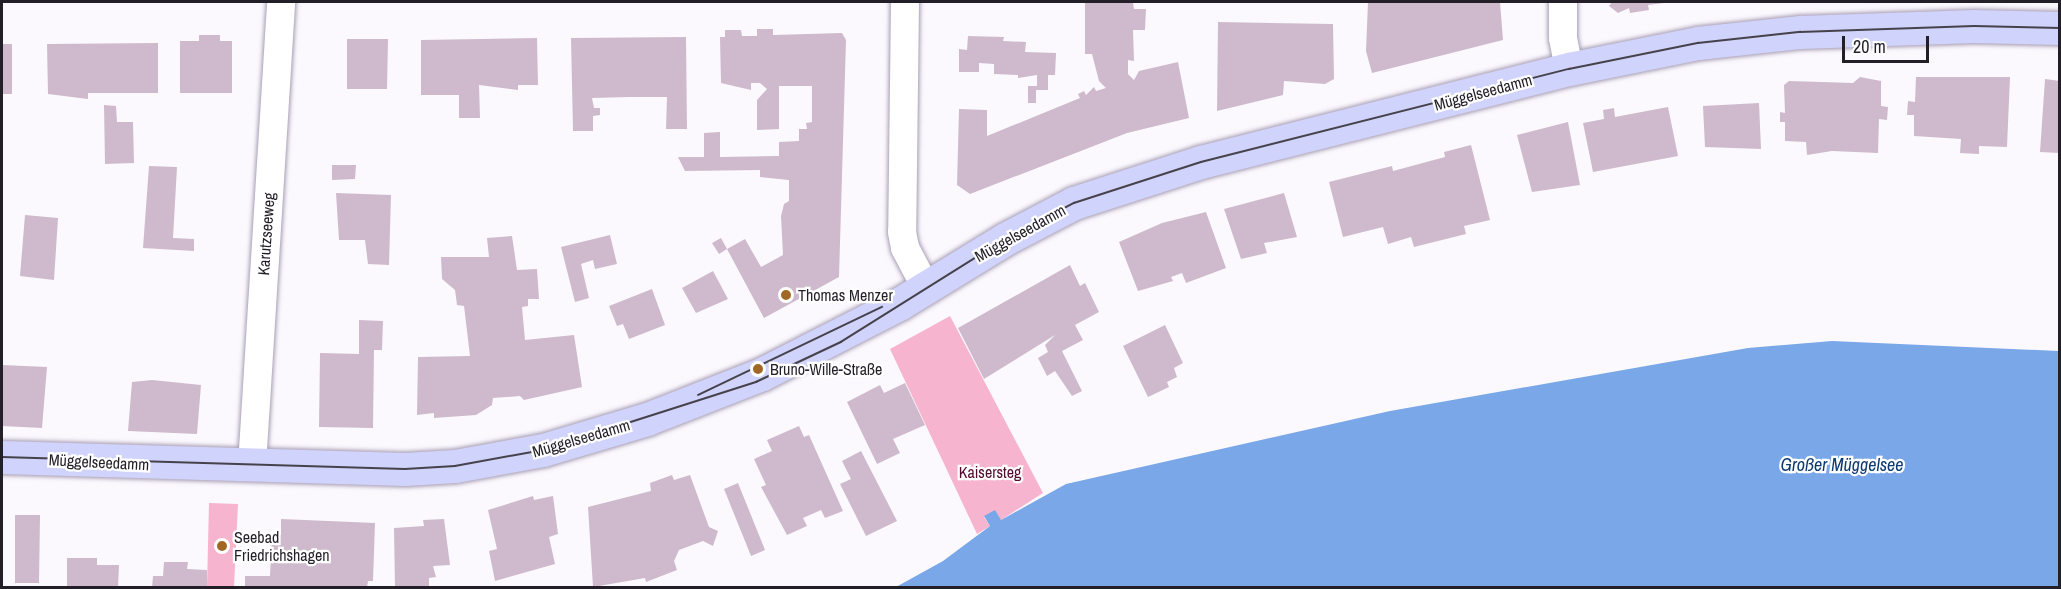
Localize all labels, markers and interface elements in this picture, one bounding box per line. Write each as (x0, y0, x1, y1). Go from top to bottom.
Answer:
scale bar (1845, 24, 1932, 62)
text: 20 m (1853, 34, 1886, 59)
street label: Müggelseedamm (1432, 70, 1534, 114)
street label: Karutzseeweg (254, 192, 278, 276)
street label: Müggelseedamm (971, 200, 1069, 266)
place label: Thomas Menzer (798, 285, 893, 305)
marker: Thomas Menzer (779, 288, 793, 302)
place label: Bruno-Wille-Straße (770, 359, 882, 379)
marker: Bruno-Wille-Straße (751, 362, 765, 376)
street label: Müggelseedamm (530, 415, 632, 461)
street label: Müggelseedamm (48, 450, 150, 474)
water label: Großer Müggelsee (1780, 454, 1904, 476)
park label: Kaisersteg (959, 462, 1021, 482)
place label: Seebad Friedrichshagen (234, 527, 330, 565)
marker: Seebad Friedrichshagen (215, 539, 229, 553)

